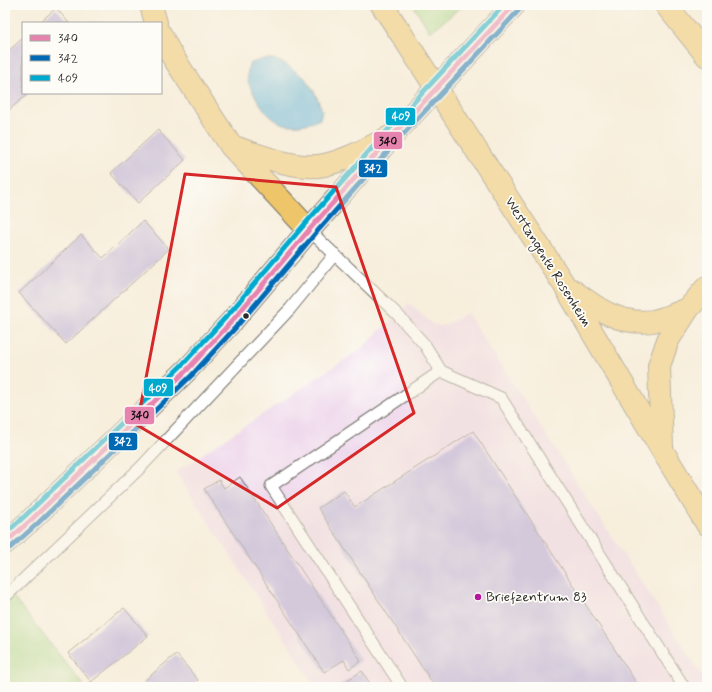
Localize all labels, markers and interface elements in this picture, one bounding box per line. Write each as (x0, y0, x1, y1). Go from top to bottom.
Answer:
legend (22, 22, 162, 94)
text: 340 (58, 31, 78, 47)
text: 342 (58, 51, 78, 67)
text: 409 (58, 71, 78, 87)
line badge: 409 (385, 107, 416, 126)
text: 409 (392, 110, 410, 124)
line badge: 340 (373, 131, 403, 150)
text: 340 (379, 135, 398, 149)
line badge: 342 (358, 159, 388, 178)
text: 342 (364, 162, 383, 176)
street label: Westtangente Rosenheim (500, 194, 595, 331)
unlabelled marker (241, 311, 251, 321)
line badge: 409 (143, 378, 174, 397)
text: 409 (149, 382, 167, 396)
line badge: 340 (124, 406, 155, 425)
text: 340 (131, 409, 150, 423)
line badge: 342 (108, 432, 138, 451)
text: 342 (114, 435, 133, 449)
place label: Briefzentrum 83 (486, 588, 587, 606)
marker: Briefzentrum 83 (473, 592, 483, 602)

